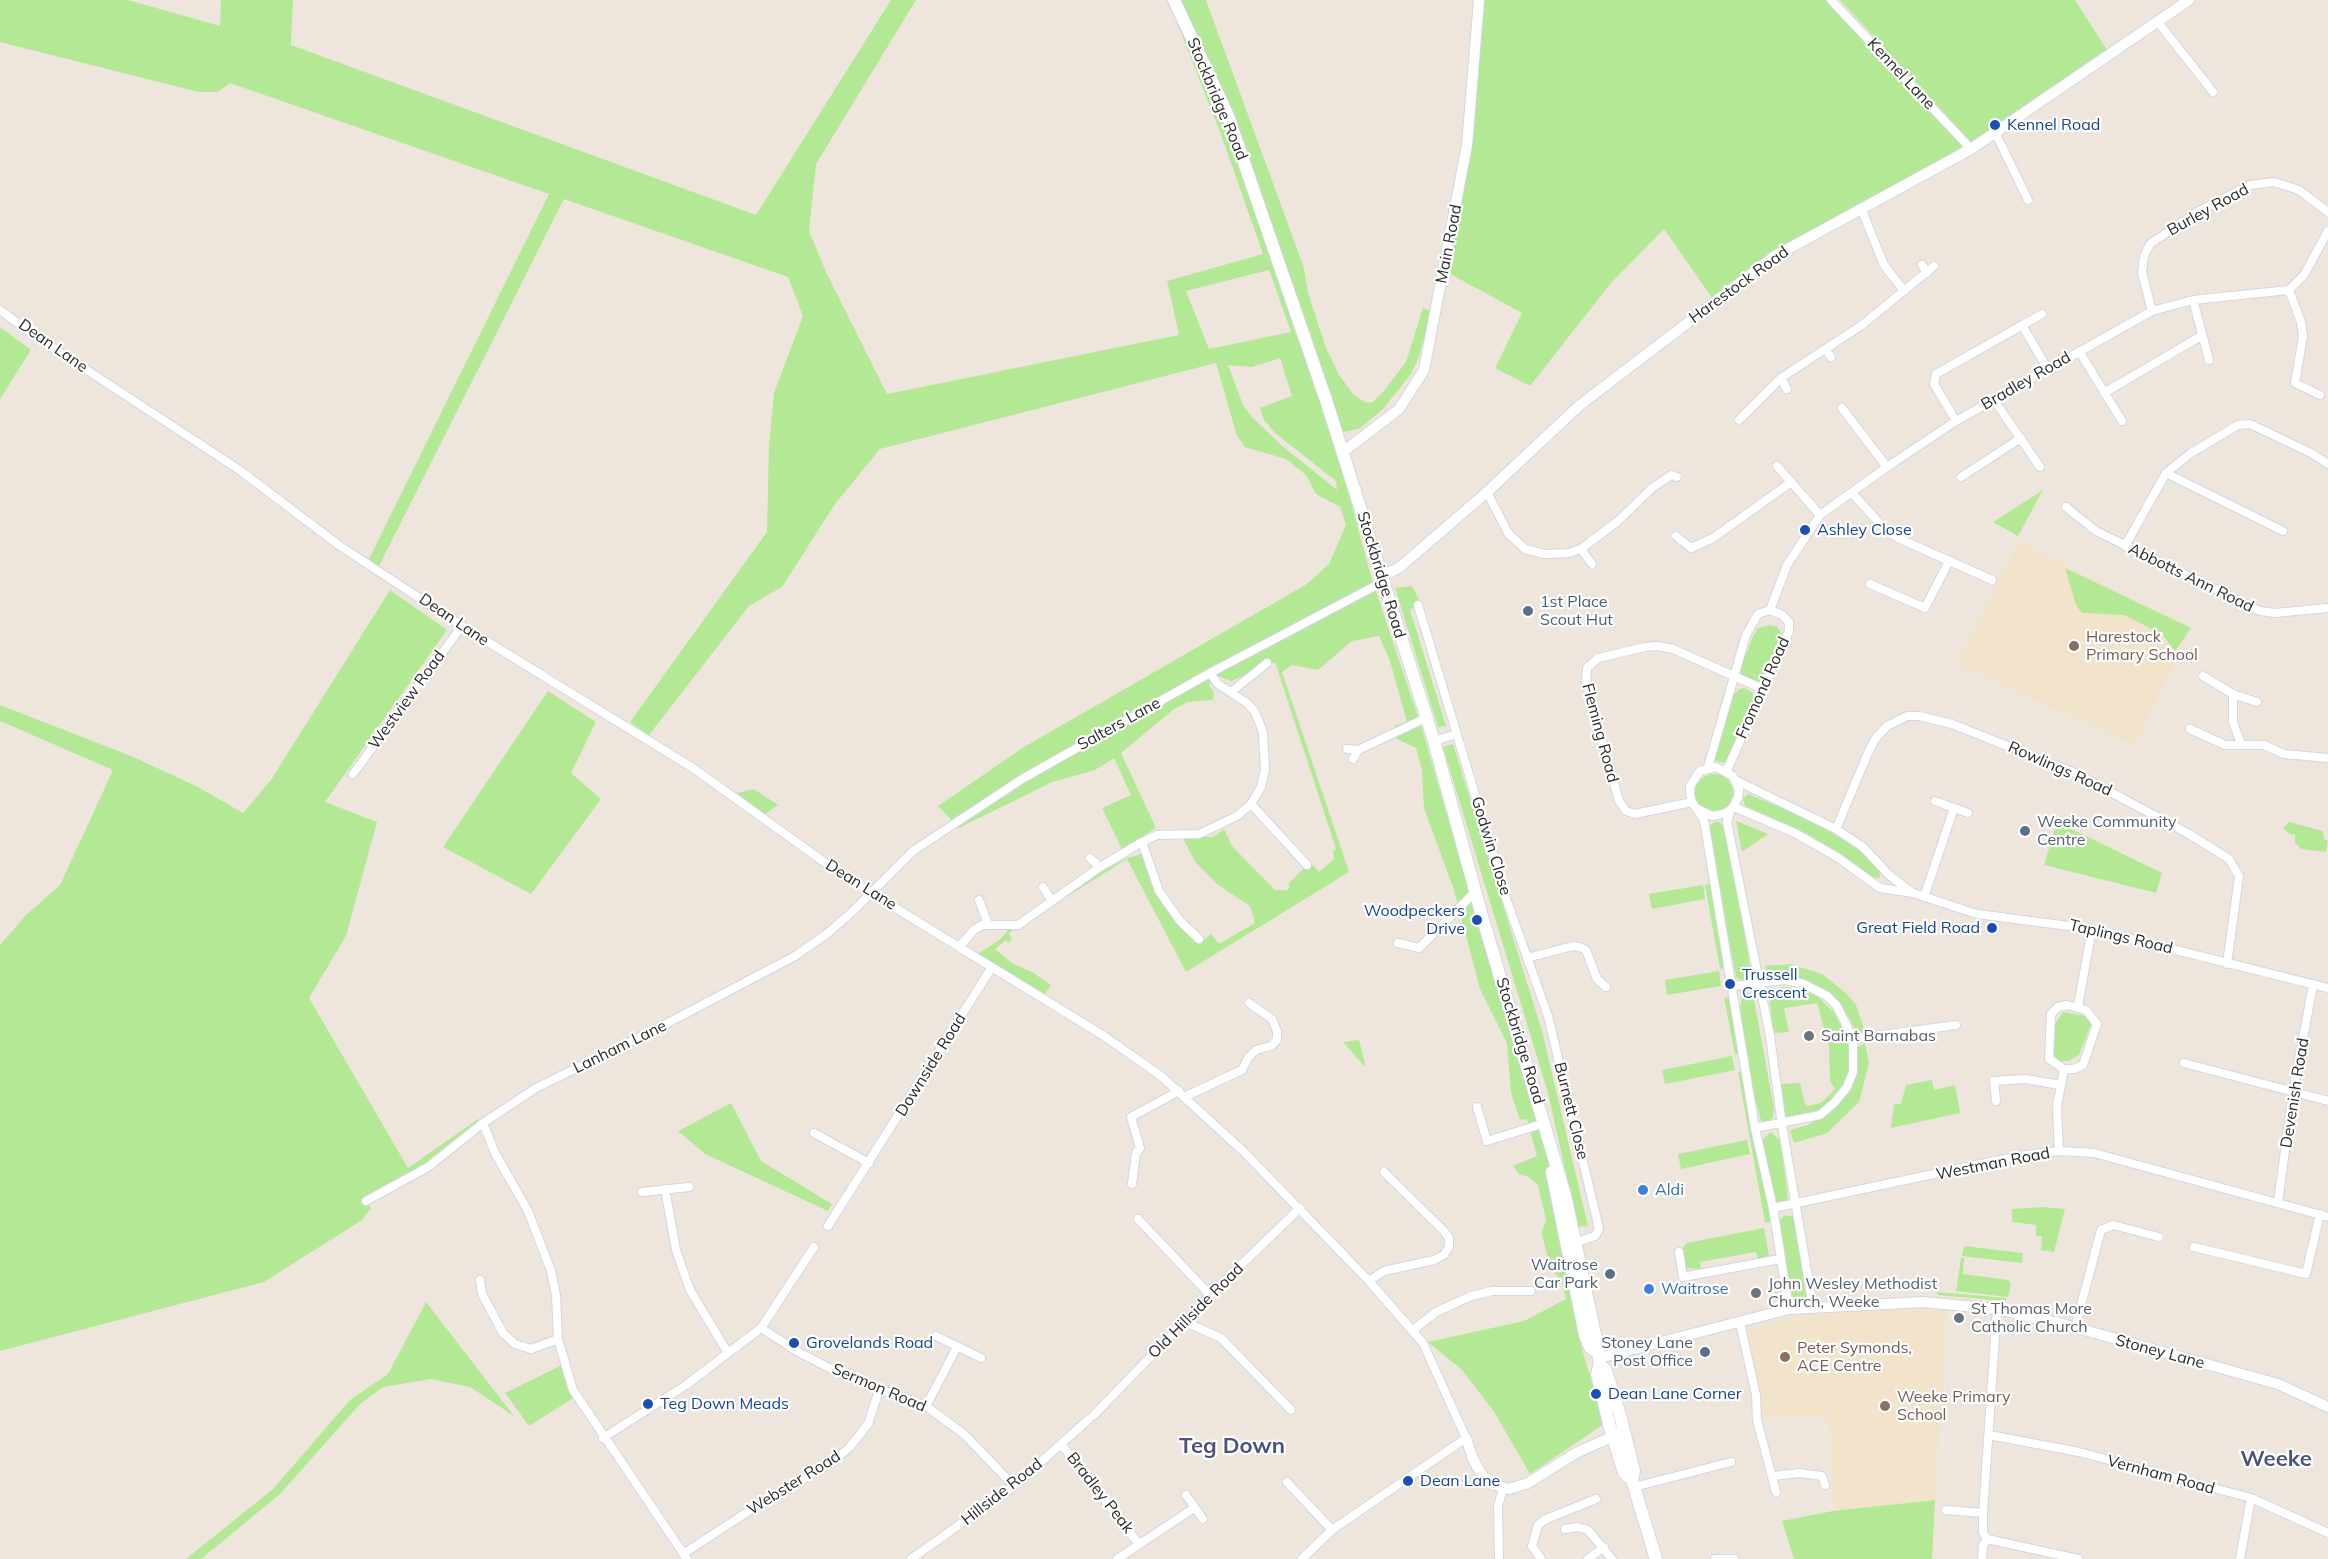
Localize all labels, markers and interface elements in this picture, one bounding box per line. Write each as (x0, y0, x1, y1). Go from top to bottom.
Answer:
street label: Kennel Lane (1863, 34, 1939, 114)
street label: Stockbridge Road (1183, 35, 1251, 163)
place label: Kennel Road (2007, 115, 2100, 135)
marker: Kennel Road (1988, 118, 2002, 132)
street label: Burley Road (2164, 180, 2252, 240)
street label: Main Road (1432, 203, 1466, 285)
street label: Harestock Road (1685, 242, 1793, 328)
street label: Dean Lane (15, 315, 91, 377)
street label: Bradley Road (1978, 348, 2074, 414)
street label: Stockbridge Road (1353, 509, 1409, 641)
place label: Ashley Close (1817, 520, 1912, 540)
marker: Ashley Close (1798, 523, 1812, 537)
street label: Abbotts Ann Road (2125, 539, 2257, 617)
street label: Dean Lane (415, 590, 493, 650)
place label: 1st Place Scout Hut (1540, 592, 1613, 630)
marker: 1st Place Scout Hut (1521, 604, 1535, 618)
place label: Harestock Primary School (2086, 627, 2198, 665)
street label: Fromond Road (1732, 634, 1794, 742)
marker: Harestock Primary School (2067, 639, 2081, 653)
street label: Westview Road (365, 647, 449, 753)
street label: Fleming Road (1578, 681, 1622, 785)
street label: Salters Lane (1074, 693, 1164, 755)
street label: Rowlings Road (2005, 737, 2115, 801)
street label: Godwin Close (1467, 794, 1515, 898)
place label: Weeke Community Centre (2037, 812, 2176, 850)
marker: Weeke Community Centre (2018, 824, 2032, 838)
street label: Dean Lane (822, 856, 900, 914)
place label: Woodpeckers Drive (1364, 901, 1465, 939)
marker: Woodpeckers Drive (1470, 913, 1484, 927)
street label: Taplings Road (2067, 916, 2175, 958)
place label: Great Field Road (1856, 918, 1980, 938)
marker: Great Field Road (1985, 921, 1999, 935)
place label: Trussell Crescent (1742, 965, 1807, 1003)
street label: Stockbridge Road (1492, 975, 1548, 1107)
marker: Trussell Crescent (1723, 977, 1737, 991)
street label: Downside Road (892, 1010, 970, 1120)
street label: Lanham Lane (570, 1016, 670, 1078)
place label: Saint Barnabas (1821, 1026, 1936, 1046)
marker: Saint Barnabas (1802, 1029, 1816, 1043)
street label: Devenish Road (2277, 1036, 2313, 1150)
street label: Burnett Close (1550, 1060, 1592, 1162)
street label: Westman Road (1935, 1144, 2051, 1184)
place label: Aldi (1655, 1180, 1684, 1200)
marker: Aldi (1636, 1183, 1650, 1197)
place label: Waitrose Car Park (1531, 1255, 1598, 1293)
street label: Old Hillside Road (1144, 1259, 1248, 1363)
marker: Waitrose Car Park (1603, 1267, 1617, 1281)
place label: John Wesley Methodist Church, Weeke (1768, 1274, 1937, 1312)
place label: Waitrose (1661, 1279, 1728, 1299)
marker: Waitrose (1642, 1282, 1656, 1296)
marker: John Wesley Methodist Church, Weeke (1749, 1286, 1763, 1300)
place label: St Thomas More Catholic Church (1971, 1299, 2092, 1337)
marker: St Thomas More Catholic Church (1952, 1311, 1966, 1325)
street label: Stoney Lane (2113, 1331, 2207, 1373)
place label: Grovelands Road (806, 1333, 933, 1353)
place label: Stoney Lane Post Office (1601, 1333, 1693, 1371)
marker: Grovelands Road (787, 1336, 801, 1350)
place label: Peter Symonds, ACE Centre (1797, 1338, 1912, 1376)
marker: Stoney Lane Post Office (1698, 1345, 1712, 1359)
marker: Peter Symonds, ACE Centre (1778, 1350, 1792, 1364)
street label: Sermon Road (829, 1360, 929, 1416)
place label: Dean Lane Corner (1608, 1384, 1742, 1404)
marker: Dean Lane Corner (1589, 1387, 1603, 1401)
place label: Weeke Primary School (1897, 1387, 2010, 1425)
place label: Teg Down Meads (660, 1394, 789, 1414)
marker: Teg Down Meads (641, 1397, 655, 1411)
marker: Weeke Primary School (1878, 1399, 1892, 1413)
district label: Teg Down (1179, 1433, 1285, 1459)
district label: Weeke (2240, 1446, 2312, 1472)
street label: Webster Road (744, 1447, 844, 1519)
street label: Bradley Peak (1062, 1449, 1138, 1537)
street label: Vernham Road (2105, 1451, 2217, 1499)
street label: Hillside Road (958, 1455, 1046, 1529)
place label: Dean Lane (1420, 1471, 1500, 1491)
marker: Dean Lane (1401, 1474, 1415, 1488)

